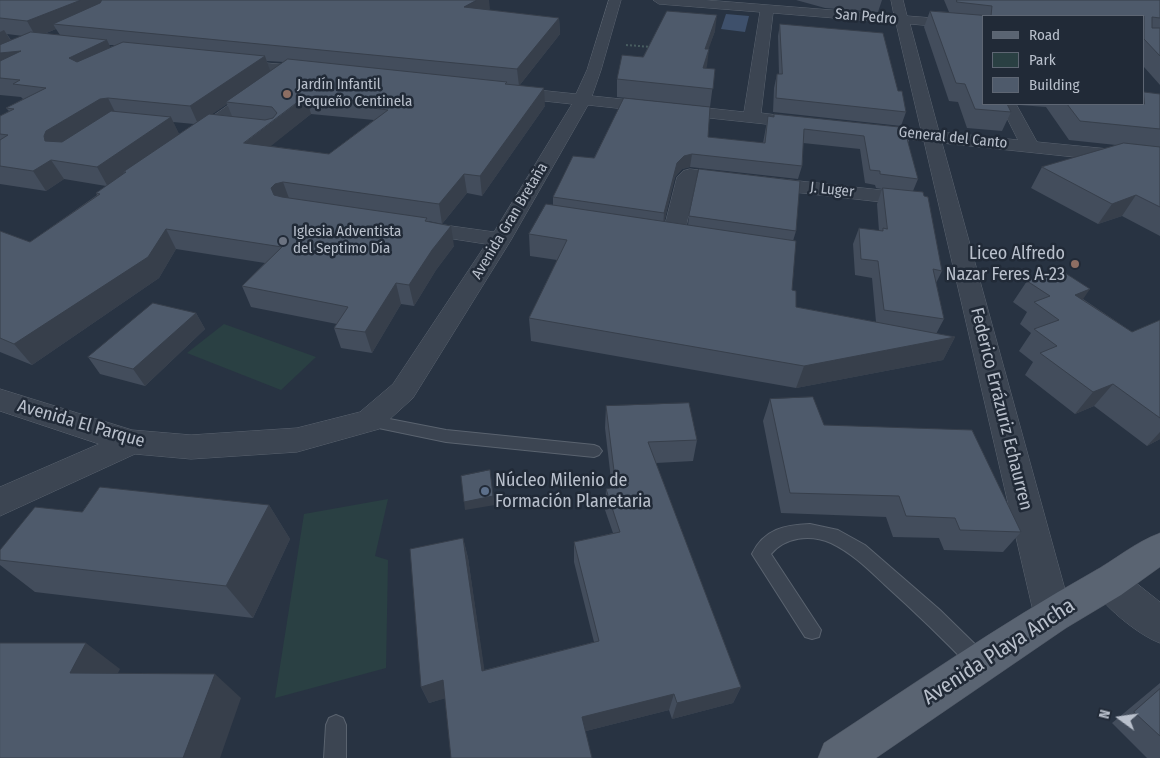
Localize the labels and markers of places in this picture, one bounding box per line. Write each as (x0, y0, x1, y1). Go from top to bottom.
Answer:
place label: Jardín Infantil Pequeño Centinela (297, 76, 412, 111)
marker: Jardín Infantil Pequeño Centinela (281, 88, 293, 100)
place label: Iglesia Adventista del Septimo Día (293, 223, 401, 258)
marker: Iglesia Adventista del Septimo Día (277, 235, 289, 247)
place label: Liceo Alfredo Nazar Feres A-23 (945, 243, 1065, 286)
marker: Liceo Alfredo Nazar Feres A-23 (1069, 258, 1081, 270)
place label: Núcleo Milenio de Formación Planetaria (495, 470, 651, 512)
marker: Núcleo Milenio de Formación Planetaria (479, 485, 491, 497)

